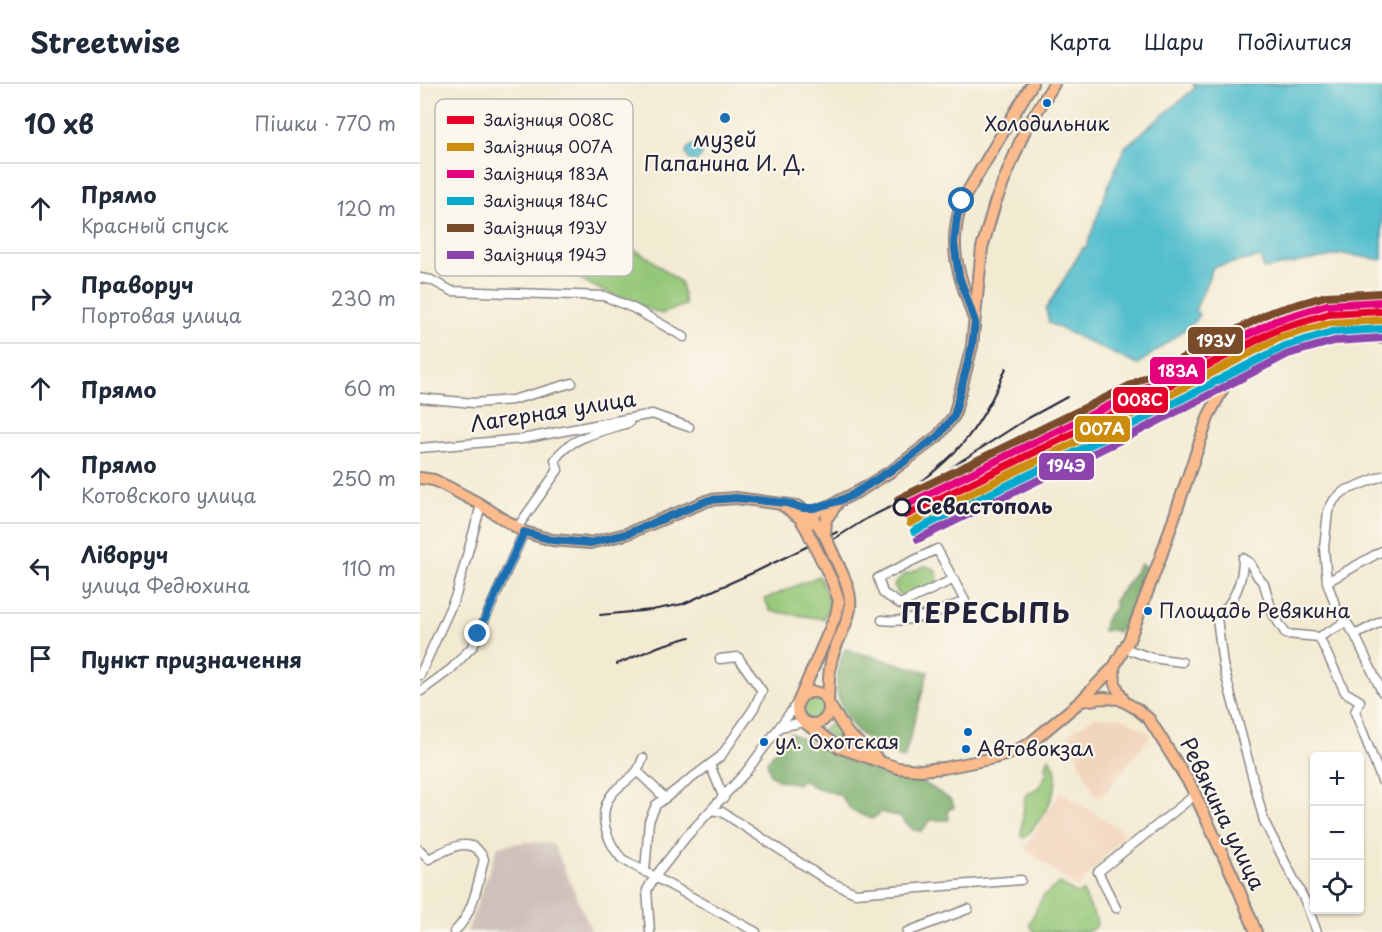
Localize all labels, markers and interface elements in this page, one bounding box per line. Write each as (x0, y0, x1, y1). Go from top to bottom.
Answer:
text: Streetwise (30, 20, 180, 63)
text: Карта (1049, 25, 1111, 57)
text: Шари (1144, 25, 1204, 57)
text: Поділитися (1237, 25, 1352, 57)
marker: Холодильник (1041, 97, 1053, 109)
legend (435, 99, 633, 276)
text: 10 хв (24, 104, 94, 143)
text: Залізниця 008С (483, 107, 614, 131)
text: Пішки · 770 m (255, 108, 396, 138)
place label: Холодильник (984, 108, 1110, 138)
marker: музей Папанина И. Д. (718, 111, 732, 125)
place label: музей Папанина И. Д. (644, 122, 806, 178)
text: Залізниця 007А (483, 134, 613, 158)
text: Залізниця 183А (483, 161, 608, 185)
text: Прямо (81, 177, 156, 210)
route start (948, 187, 974, 213)
text: Залізниця 184С (483, 188, 608, 212)
icon: ahead (24, 192, 57, 225)
text: 120 m (337, 193, 396, 223)
text: Красный спуск (81, 210, 228, 240)
text: Залізниця 193У (483, 215, 607, 239)
text: Залізниця 194Э (483, 242, 606, 266)
text: Праворуч (81, 267, 194, 300)
icon: right (24, 282, 57, 315)
text: 230 m (331, 283, 396, 313)
text: Портовая улица (81, 300, 241, 330)
line badge: 193У (1187, 326, 1244, 355)
text: 193У (1196, 328, 1236, 352)
line badge: 183А (1149, 356, 1206, 385)
text: 183А (1158, 358, 1199, 382)
icon: ahead (24, 372, 57, 405)
text: Прямо (81, 372, 156, 405)
text: 60 m (344, 373, 396, 403)
street label: Лагерная улица (468, 381, 639, 439)
line badge: 008С (1112, 386, 1169, 414)
text: 008С (1117, 387, 1163, 411)
line badge: 007А (1074, 415, 1131, 443)
text: 007А (1079, 416, 1125, 440)
text: Прямо (81, 447, 156, 480)
line badge: 194Э (1038, 452, 1095, 481)
text: 194Э (1046, 453, 1086, 477)
icon: ahead (24, 462, 57, 495)
text: 250 m (332, 463, 396, 493)
text: Котовского улица (81, 480, 256, 510)
place label: Севастополь (916, 489, 1053, 521)
marker: Севастополь (893, 498, 911, 516)
text: Ліворуч (81, 537, 168, 570)
icon: left (24, 552, 57, 585)
text: 110 m (342, 553, 396, 583)
text: улица Федюхина (81, 570, 250, 600)
district label: ПЕРЕСЫПЬ (901, 591, 1071, 632)
place label: Площадь Ревякина (1159, 595, 1350, 625)
marker: Площадь Ревякина (1142, 605, 1154, 617)
route end (464, 620, 490, 646)
icon: arrive (24, 642, 57, 675)
text: Пункт призначення (81, 642, 302, 675)
place label: ул. Охотская (775, 726, 899, 756)
unlabelled marker (962, 726, 974, 738)
street label: Ревякина улица (1173, 731, 1275, 896)
place label: Автовокзал (977, 733, 1094, 763)
marker: ул. Охотская (758, 736, 770, 748)
marker: Автовокзал (960, 743, 972, 755)
map controls (1310, 752, 1364, 914)
button: + (1310, 752, 1364, 806)
button: − (1310, 806, 1364, 860)
button: locate (1310, 860, 1364, 914)

